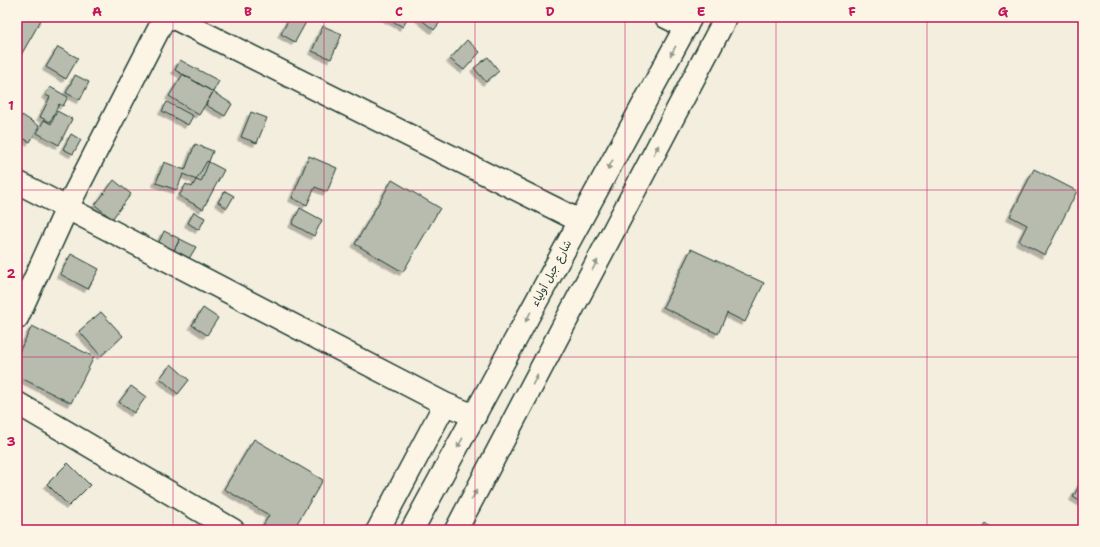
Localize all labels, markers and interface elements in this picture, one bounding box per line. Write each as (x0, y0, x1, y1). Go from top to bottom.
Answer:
text: A (92, 3, 102, 20)
text: B (244, 3, 252, 20)
text: C (395, 3, 403, 20)
text: D (545, 3, 555, 20)
text: E (697, 3, 706, 20)
text: F (848, 3, 856, 20)
text: G (998, 3, 1009, 20)
one-way arrow (669, 46, 676, 57)
text: 1 (8, 97, 14, 114)
one-way arrow (653, 145, 659, 156)
one-way arrow (607, 159, 613, 171)
street label: شارع جبل أولياء (528, 237, 576, 310)
one-way arrow (592, 260, 599, 271)
text: 2 (6, 265, 16, 282)
one-way arrow (525, 311, 531, 322)
one-way arrow (531, 375, 538, 386)
text: 3 (6, 433, 16, 450)
one-way arrow (457, 438, 463, 449)
one-way arrow (471, 490, 477, 501)

